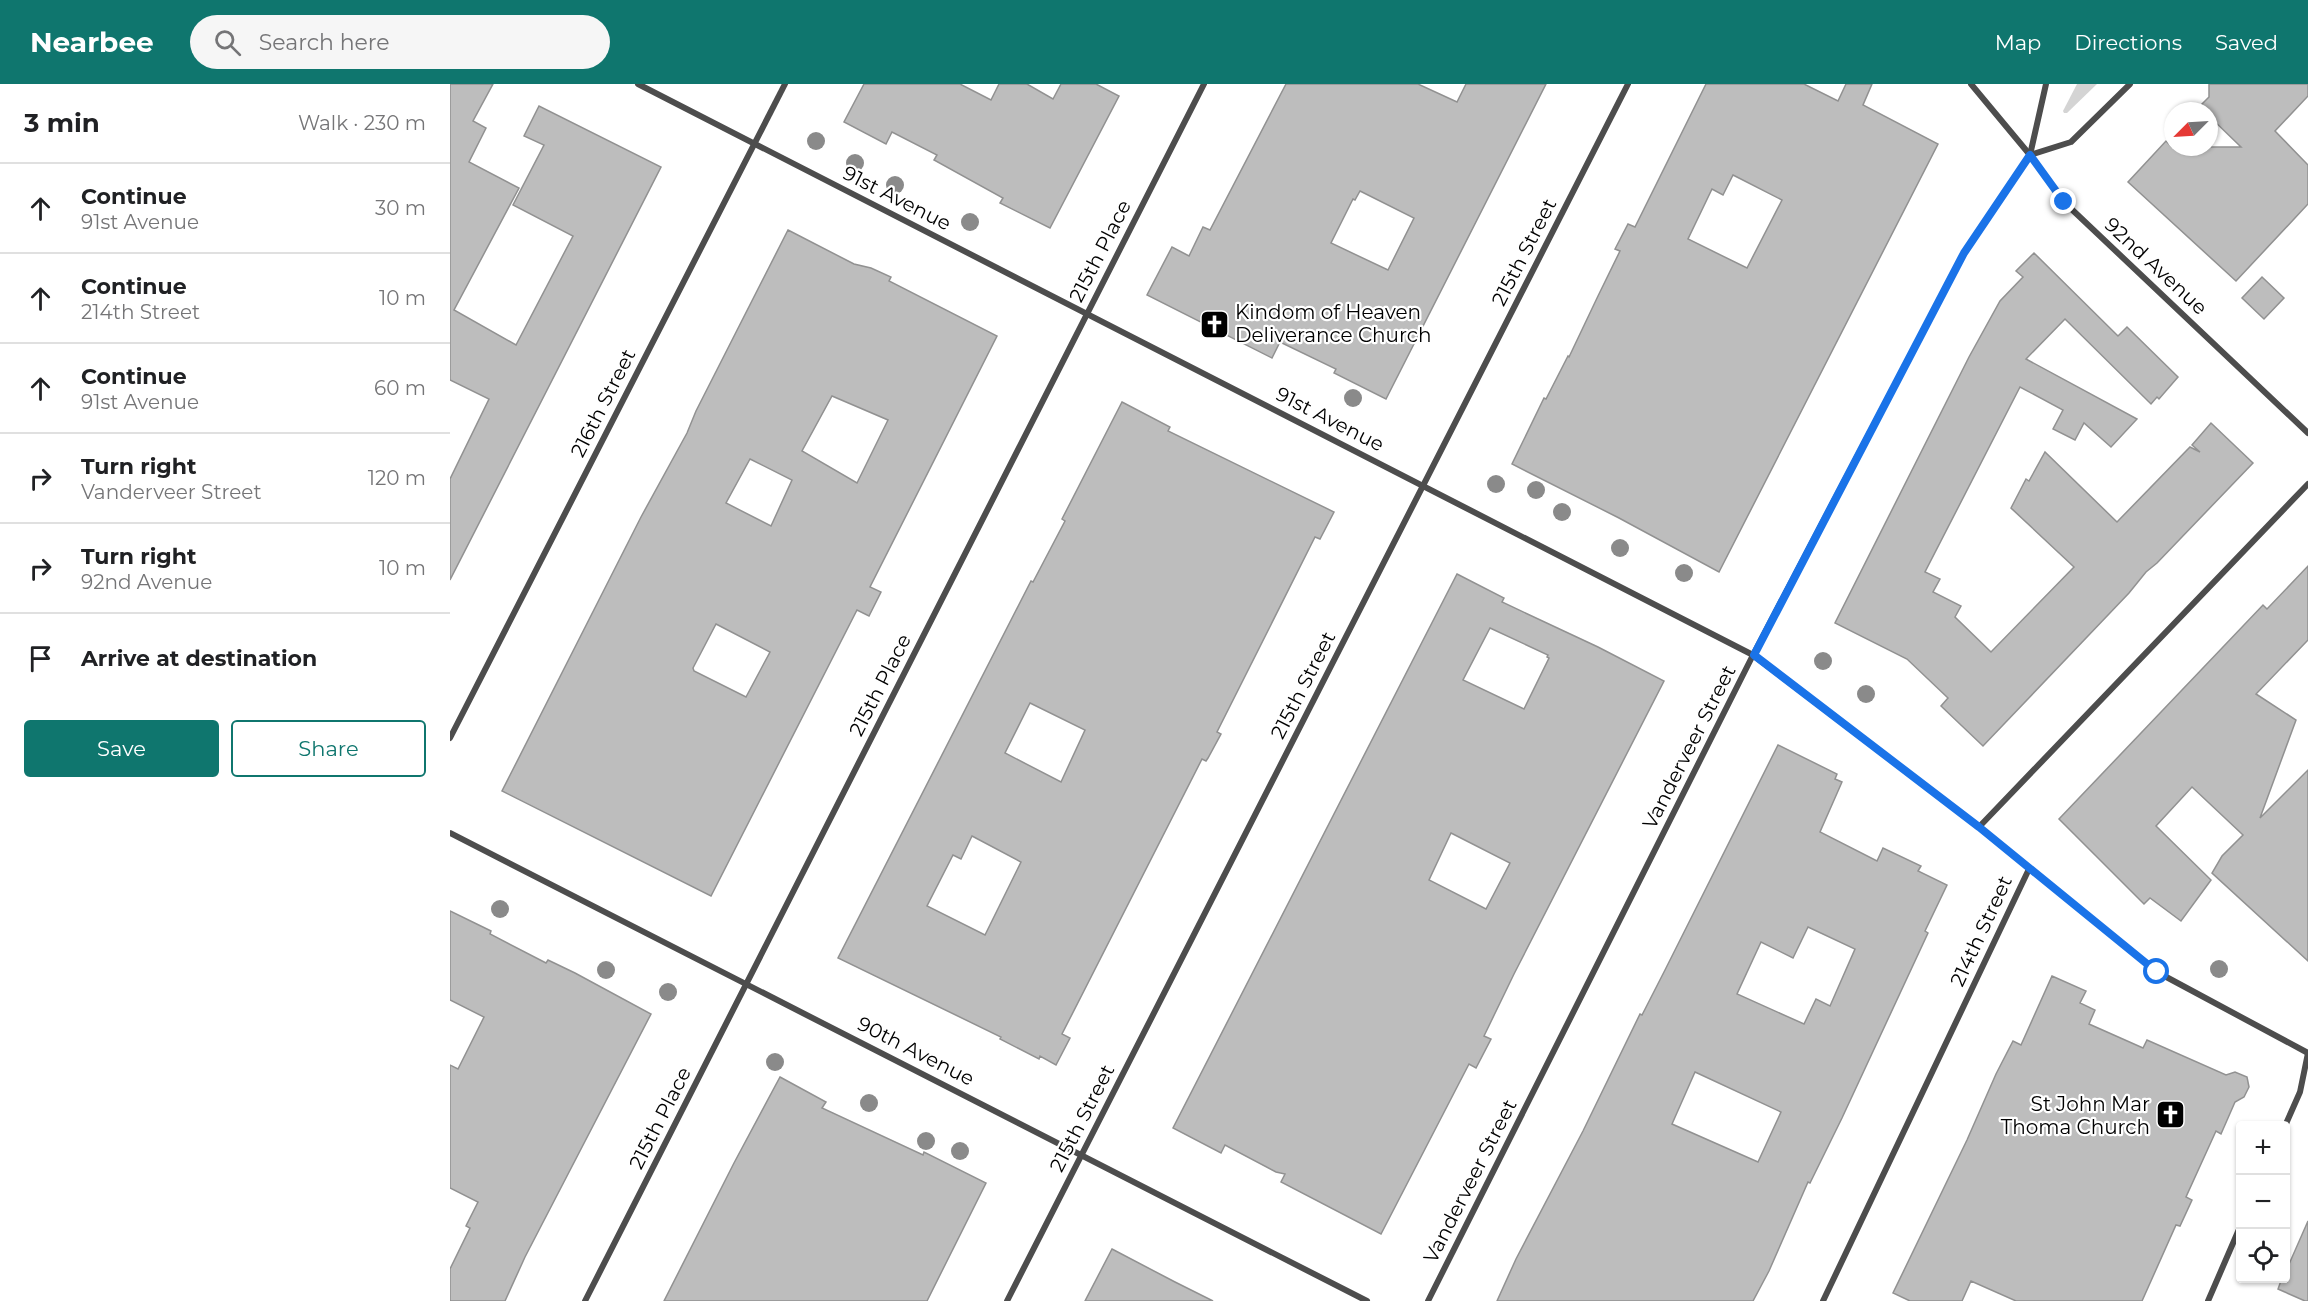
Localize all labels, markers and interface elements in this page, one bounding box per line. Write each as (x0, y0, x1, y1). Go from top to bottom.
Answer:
search box (190, 15, 610, 69)
text: Nearbee (30, 25, 154, 59)
icon: search (211, 26, 244, 59)
text: Search here (259, 29, 390, 56)
text: Map (1995, 30, 2041, 55)
text: Directions (2074, 30, 2182, 55)
text: Saved (2215, 30, 2278, 55)
north arrow (2164, 102, 2218, 156)
text: 3 min (24, 107, 100, 139)
text: Walk · 230 m (298, 111, 426, 135)
street label: 91st Avenue (839, 161, 955, 235)
text: Continue (81, 183, 187, 210)
route end (2050, 188, 2076, 214)
icon: ahead (24, 192, 57, 225)
street label: 215th Street (1487, 194, 1561, 310)
text: 30 m (375, 196, 426, 220)
street label: 215th Place (1064, 196, 1136, 306)
text: 91st Avenue (81, 210, 199, 234)
street label: 92nd Avenue (2100, 212, 2212, 320)
text: Continue (81, 273, 187, 300)
icon: ahead (24, 282, 57, 315)
text: 10 m (379, 286, 426, 310)
text: 214th Street (81, 300, 200, 324)
place label: Kindom of Heaven Deliverance Church (1235, 300, 1431, 347)
church icon: Kindom of Heaven Deliverance Church (1198, 308, 1230, 340)
street label: 216th Street (565, 345, 641, 461)
text: Continue (81, 363, 187, 390)
icon: ahead (24, 372, 57, 405)
text: 60 m (374, 376, 426, 400)
street label: 91st Avenue (1272, 382, 1388, 456)
text: 91st Avenue (81, 390, 199, 414)
text: Turn right (81, 453, 196, 480)
icon: right (24, 462, 57, 495)
text: 120 m (368, 466, 426, 490)
text: Vanderveer Street (81, 480, 262, 504)
text: Turn right (81, 543, 196, 570)
icon: right (24, 552, 57, 585)
text: 10 m (379, 556, 426, 580)
text: 92nd Avenue (81, 570, 212, 594)
street label: 215th Street (1266, 627, 1340, 743)
street label: 215th Place (844, 630, 916, 740)
icon: arrive (24, 642, 57, 675)
text: Arrive at destination (81, 645, 317, 672)
street label: Vanderveer Street (1637, 661, 1741, 833)
button: Save (24, 720, 219, 777)
button: Share (231, 720, 426, 777)
street label: 214th Street (1945, 872, 2017, 990)
route start (2143, 958, 2169, 984)
street label: 90th Avenue (854, 1011, 978, 1091)
street label: 215th Street (1045, 1060, 1119, 1176)
street label: 215th Place (624, 1063, 696, 1173)
place label: St John Mar Thoma Church (2001, 1092, 2150, 1139)
street label: Vanderveer Street (1418, 1095, 1522, 1267)
church icon: St John Mar Thoma Church (2155, 1099, 2187, 1131)
map controls (2236, 1121, 2290, 1283)
button: + (2236, 1121, 2290, 1175)
button: − (2236, 1175, 2290, 1229)
button: locate (2236, 1229, 2290, 1283)

